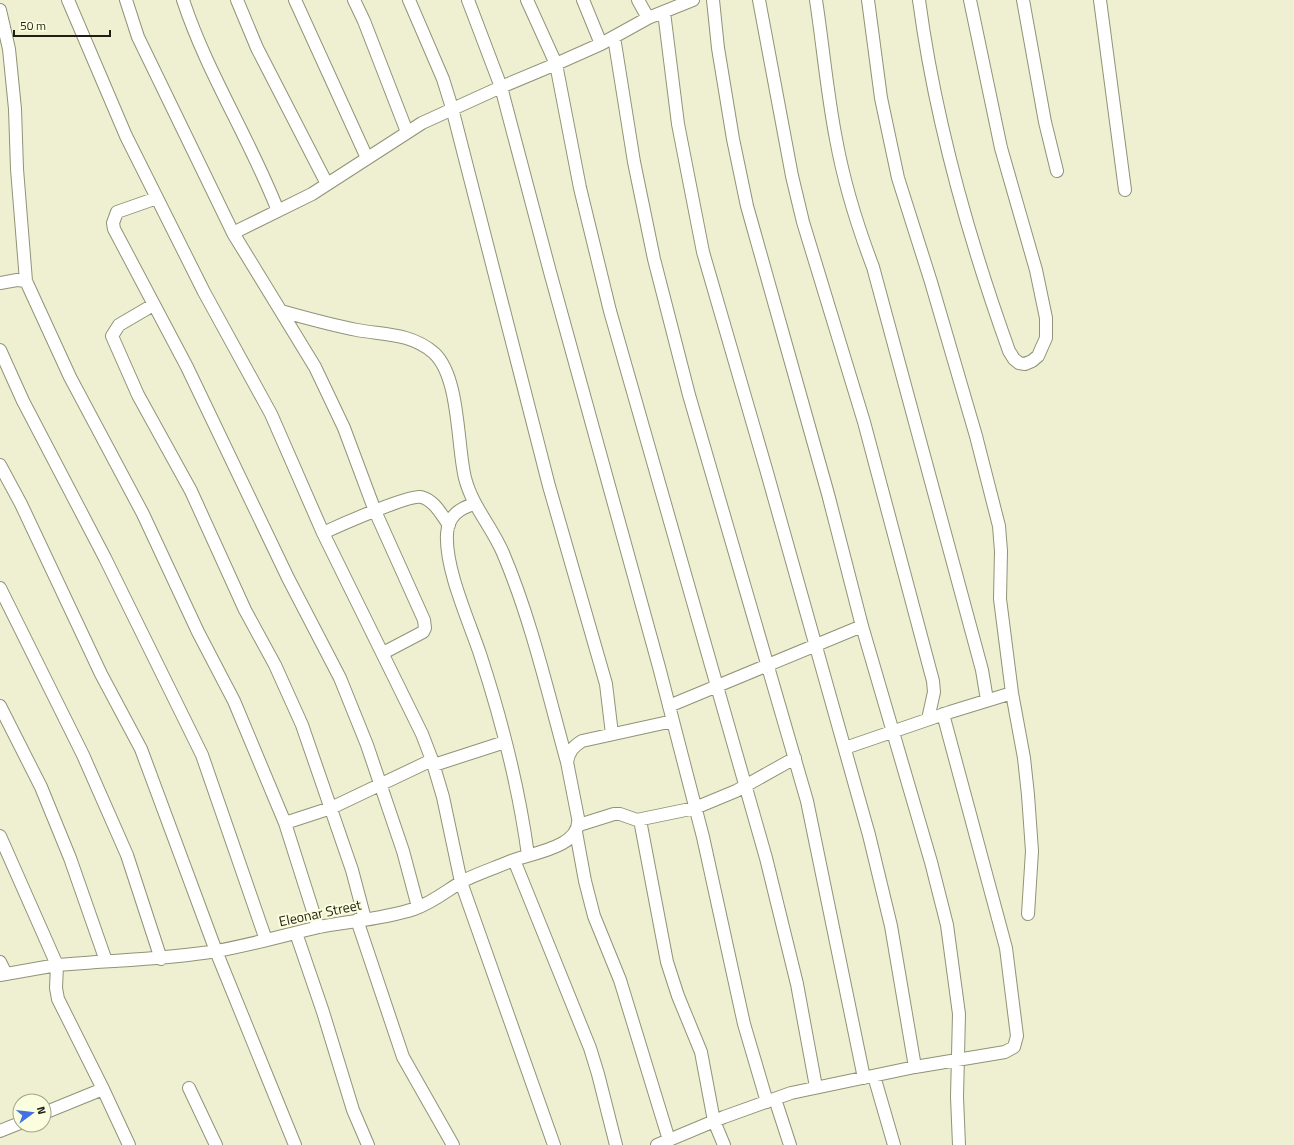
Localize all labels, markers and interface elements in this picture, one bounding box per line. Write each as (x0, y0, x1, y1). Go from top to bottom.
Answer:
scale bar (14, 12, 110, 38)
text: 50 m (20, 16, 46, 35)
street label: Eleonar Street (277, 893, 363, 932)
north arrow (12, 1093, 52, 1133)
text: N (33, 1105, 50, 1116)

